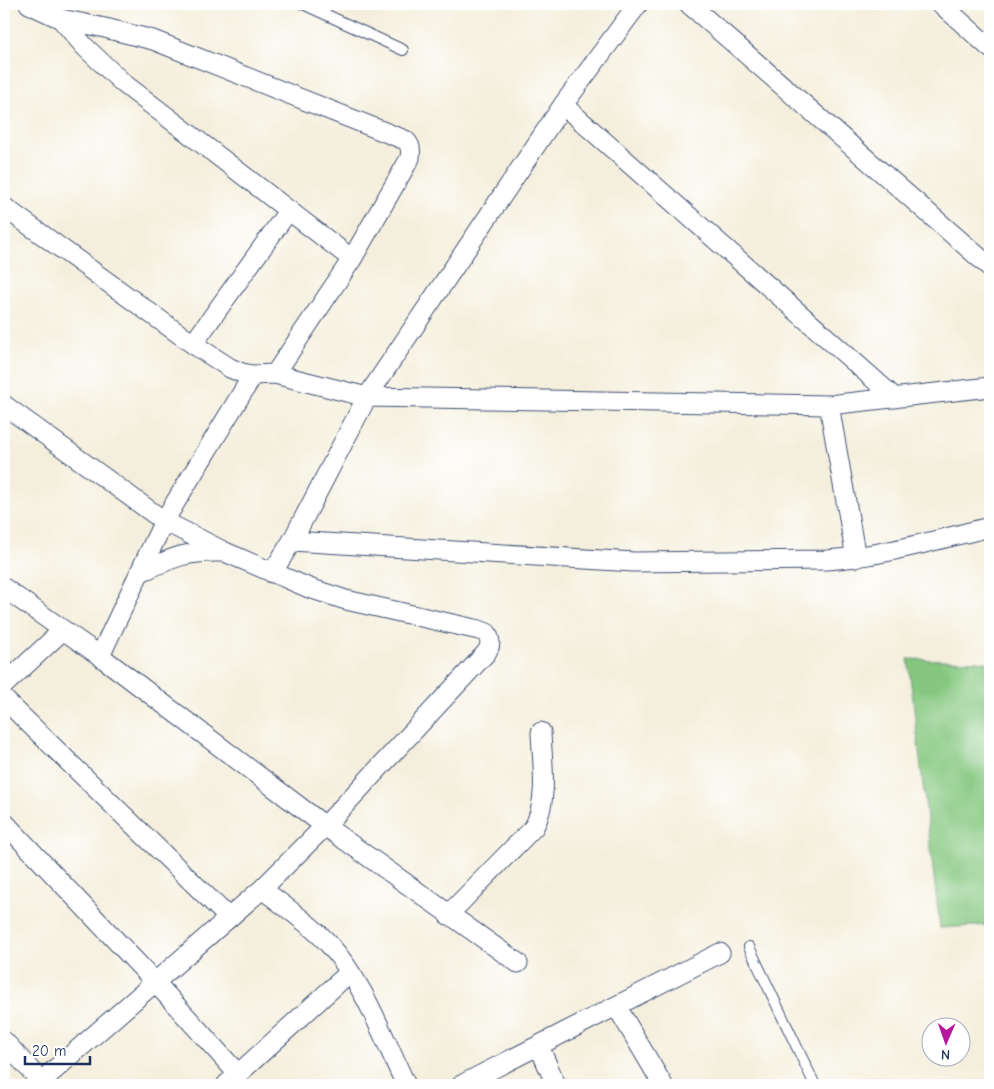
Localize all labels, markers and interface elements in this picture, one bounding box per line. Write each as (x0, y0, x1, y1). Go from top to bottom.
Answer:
north arrow (922, 1016, 972, 1066)
scale bar (25, 1034, 90, 1066)
text: 20 m (32, 1042, 66, 1060)
text: N (941, 1046, 950, 1063)

